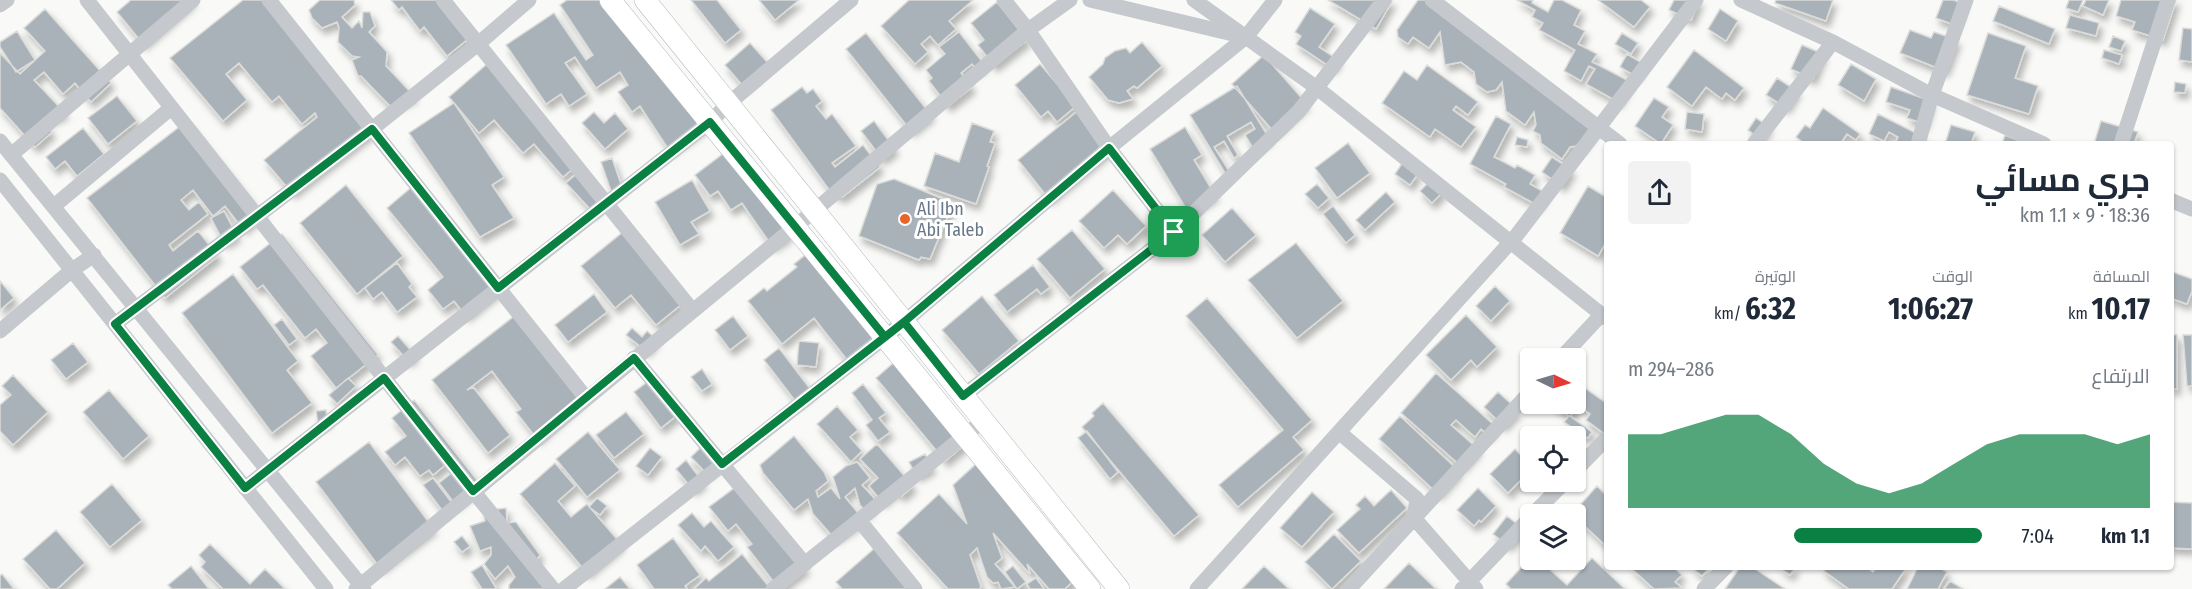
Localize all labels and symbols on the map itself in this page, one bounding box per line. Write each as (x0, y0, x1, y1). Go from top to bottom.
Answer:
place label: Ali Ibn Abi Taleb (917, 198, 984, 241)
pin (1148, 206, 1199, 257)
marker: Ali Ibn Abi Taleb (898, 212, 912, 226)
north arrow (1520, 348, 1586, 414)

